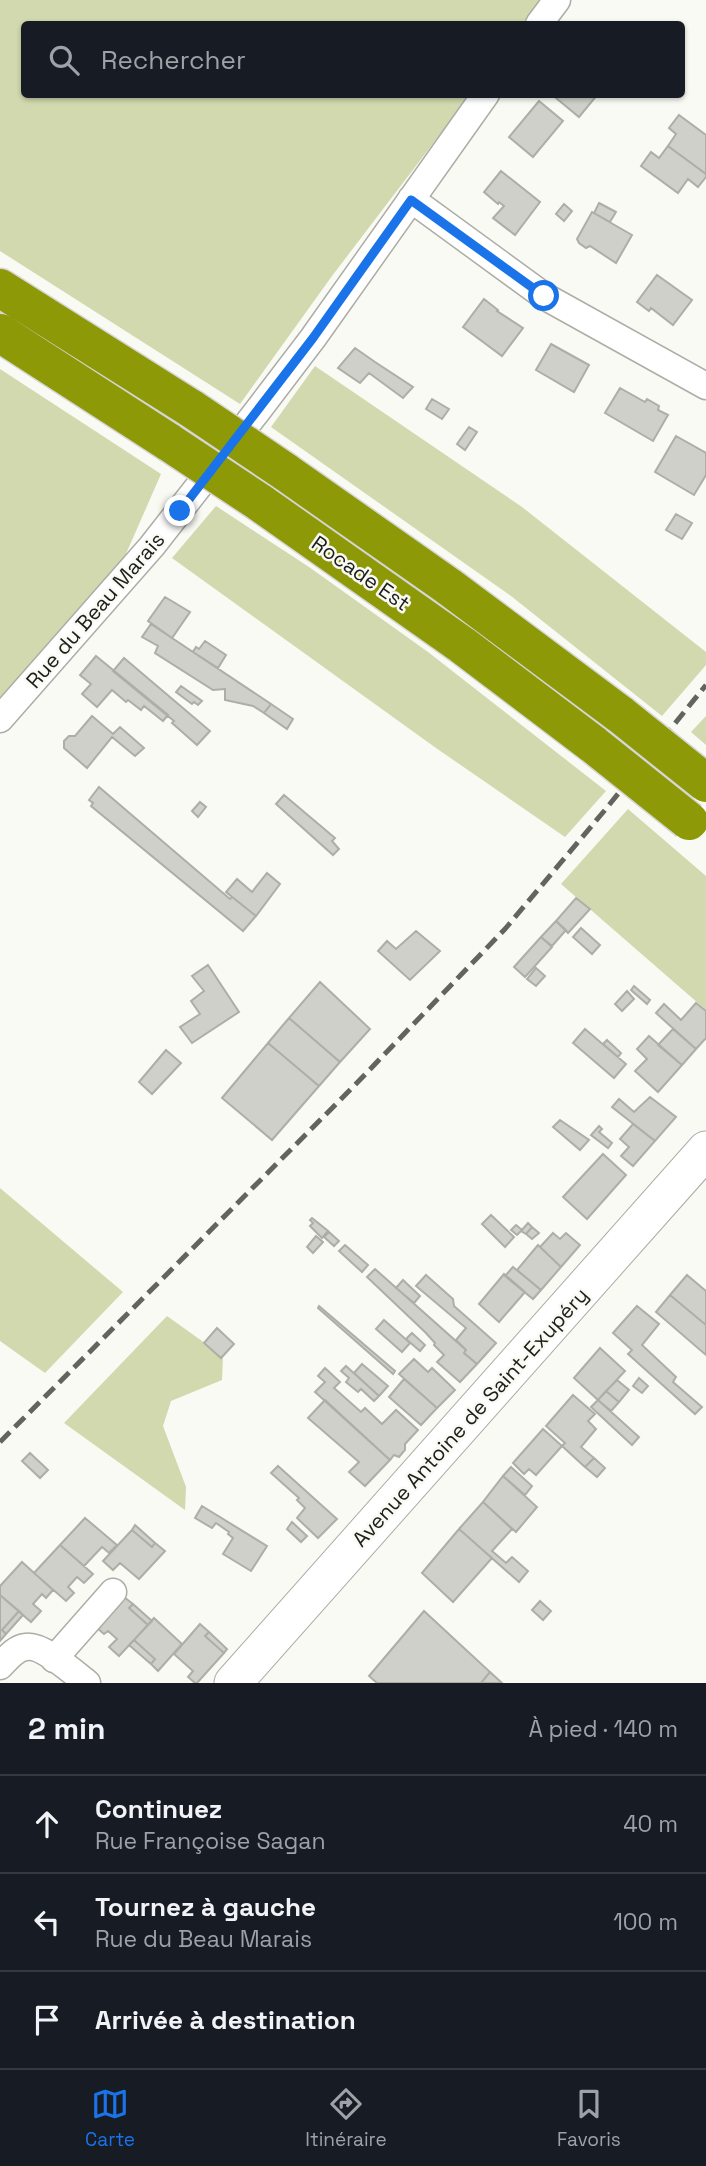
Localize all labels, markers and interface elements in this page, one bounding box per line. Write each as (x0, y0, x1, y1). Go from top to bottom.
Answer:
search box (21, 21, 685, 98)
icon: search (45, 41, 83, 79)
text: Rechercher (101, 43, 246, 77)
route start (528, 280, 559, 311)
route end (164, 495, 195, 526)
street label: Rue du Beau Marais (20, 526, 170, 694)
street label: Rocade Est (306, 529, 416, 617)
street label: Avenue Antoine de Saint-Exupéry (346, 1282, 594, 1552)
text: 2 min (28, 1709, 106, 1748)
text: À pied · 140 m (528, 1714, 678, 1744)
text: Continuez (95, 1792, 222, 1826)
icon: ahead (28, 1805, 66, 1843)
text: 40 m (623, 1809, 678, 1839)
text: Rue Françoise Sagan (95, 1826, 325, 1856)
text: Tournez à gauche (95, 1890, 316, 1924)
icon: left (28, 1903, 66, 1941)
text: 100 m (613, 1907, 678, 1937)
text: Rue du Beau Marais (95, 1924, 312, 1954)
icon: arrive (28, 2001, 66, 2039)
text: Arrivée à destination (95, 2003, 356, 2037)
tab: Carte (85, 2085, 135, 2152)
tab: Itinéraire (305, 2085, 387, 2152)
tab: Favoris (557, 2085, 621, 2152)

